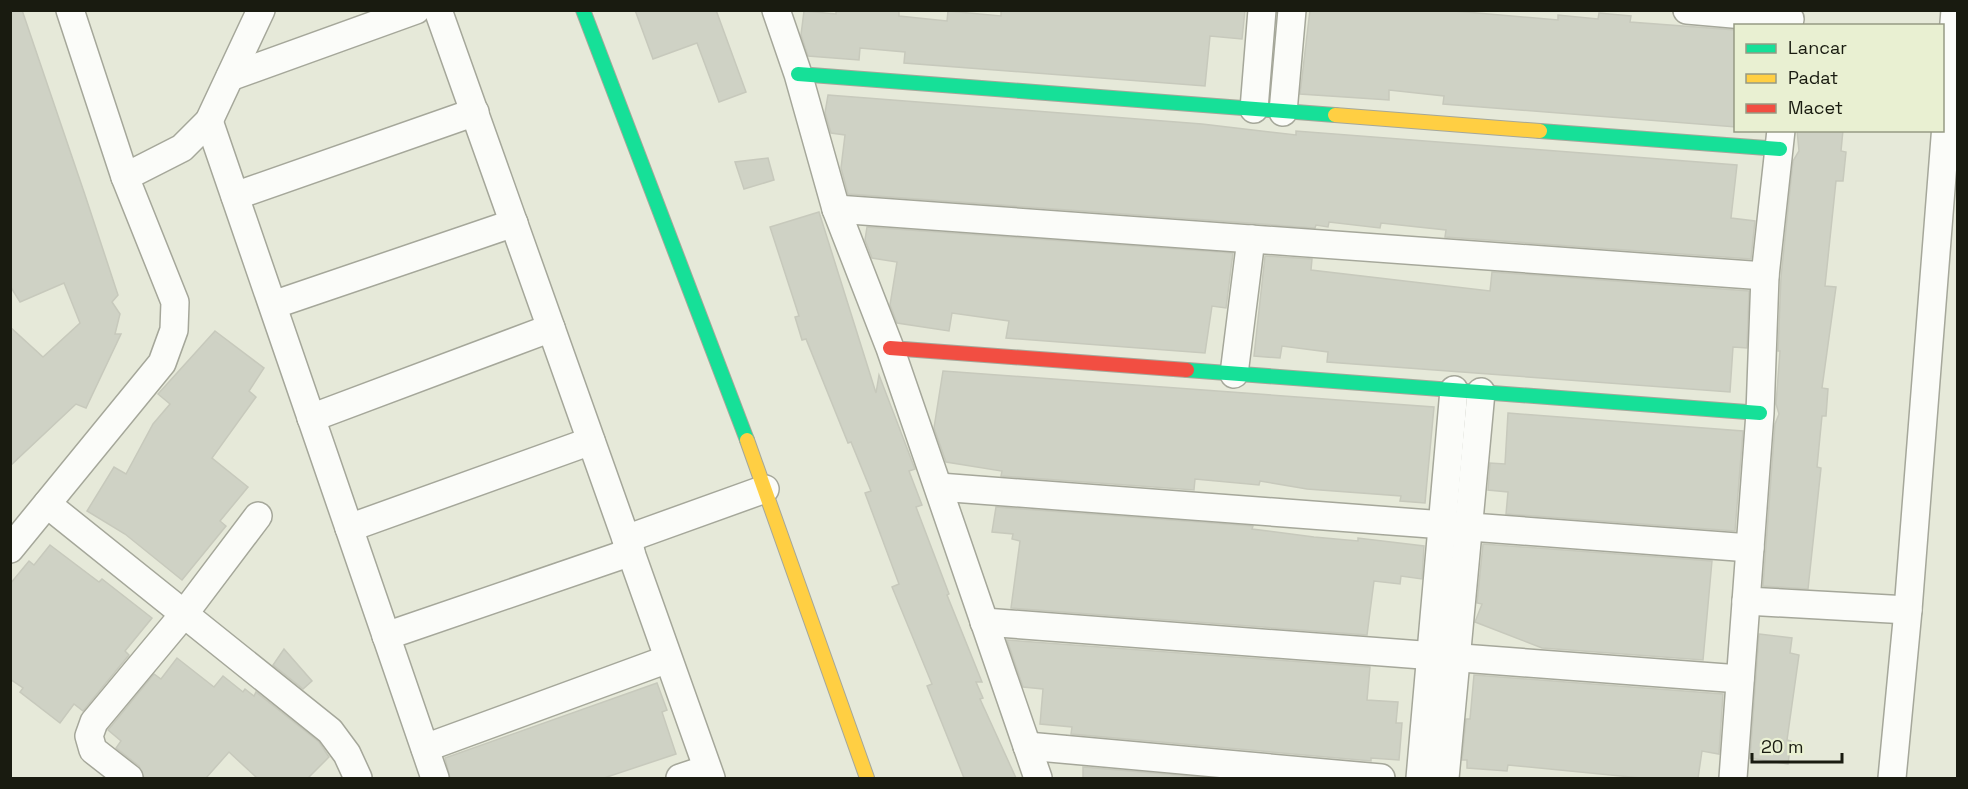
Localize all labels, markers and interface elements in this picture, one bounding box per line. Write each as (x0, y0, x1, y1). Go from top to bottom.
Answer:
legend (1734, 24, 1944, 132)
text: Lancar (1788, 36, 1847, 59)
text: Padat (1788, 66, 1838, 89)
text: Macet (1788, 96, 1843, 119)
scale bar (1752, 726, 1842, 764)
text: 20 m (1761, 735, 1804, 758)

